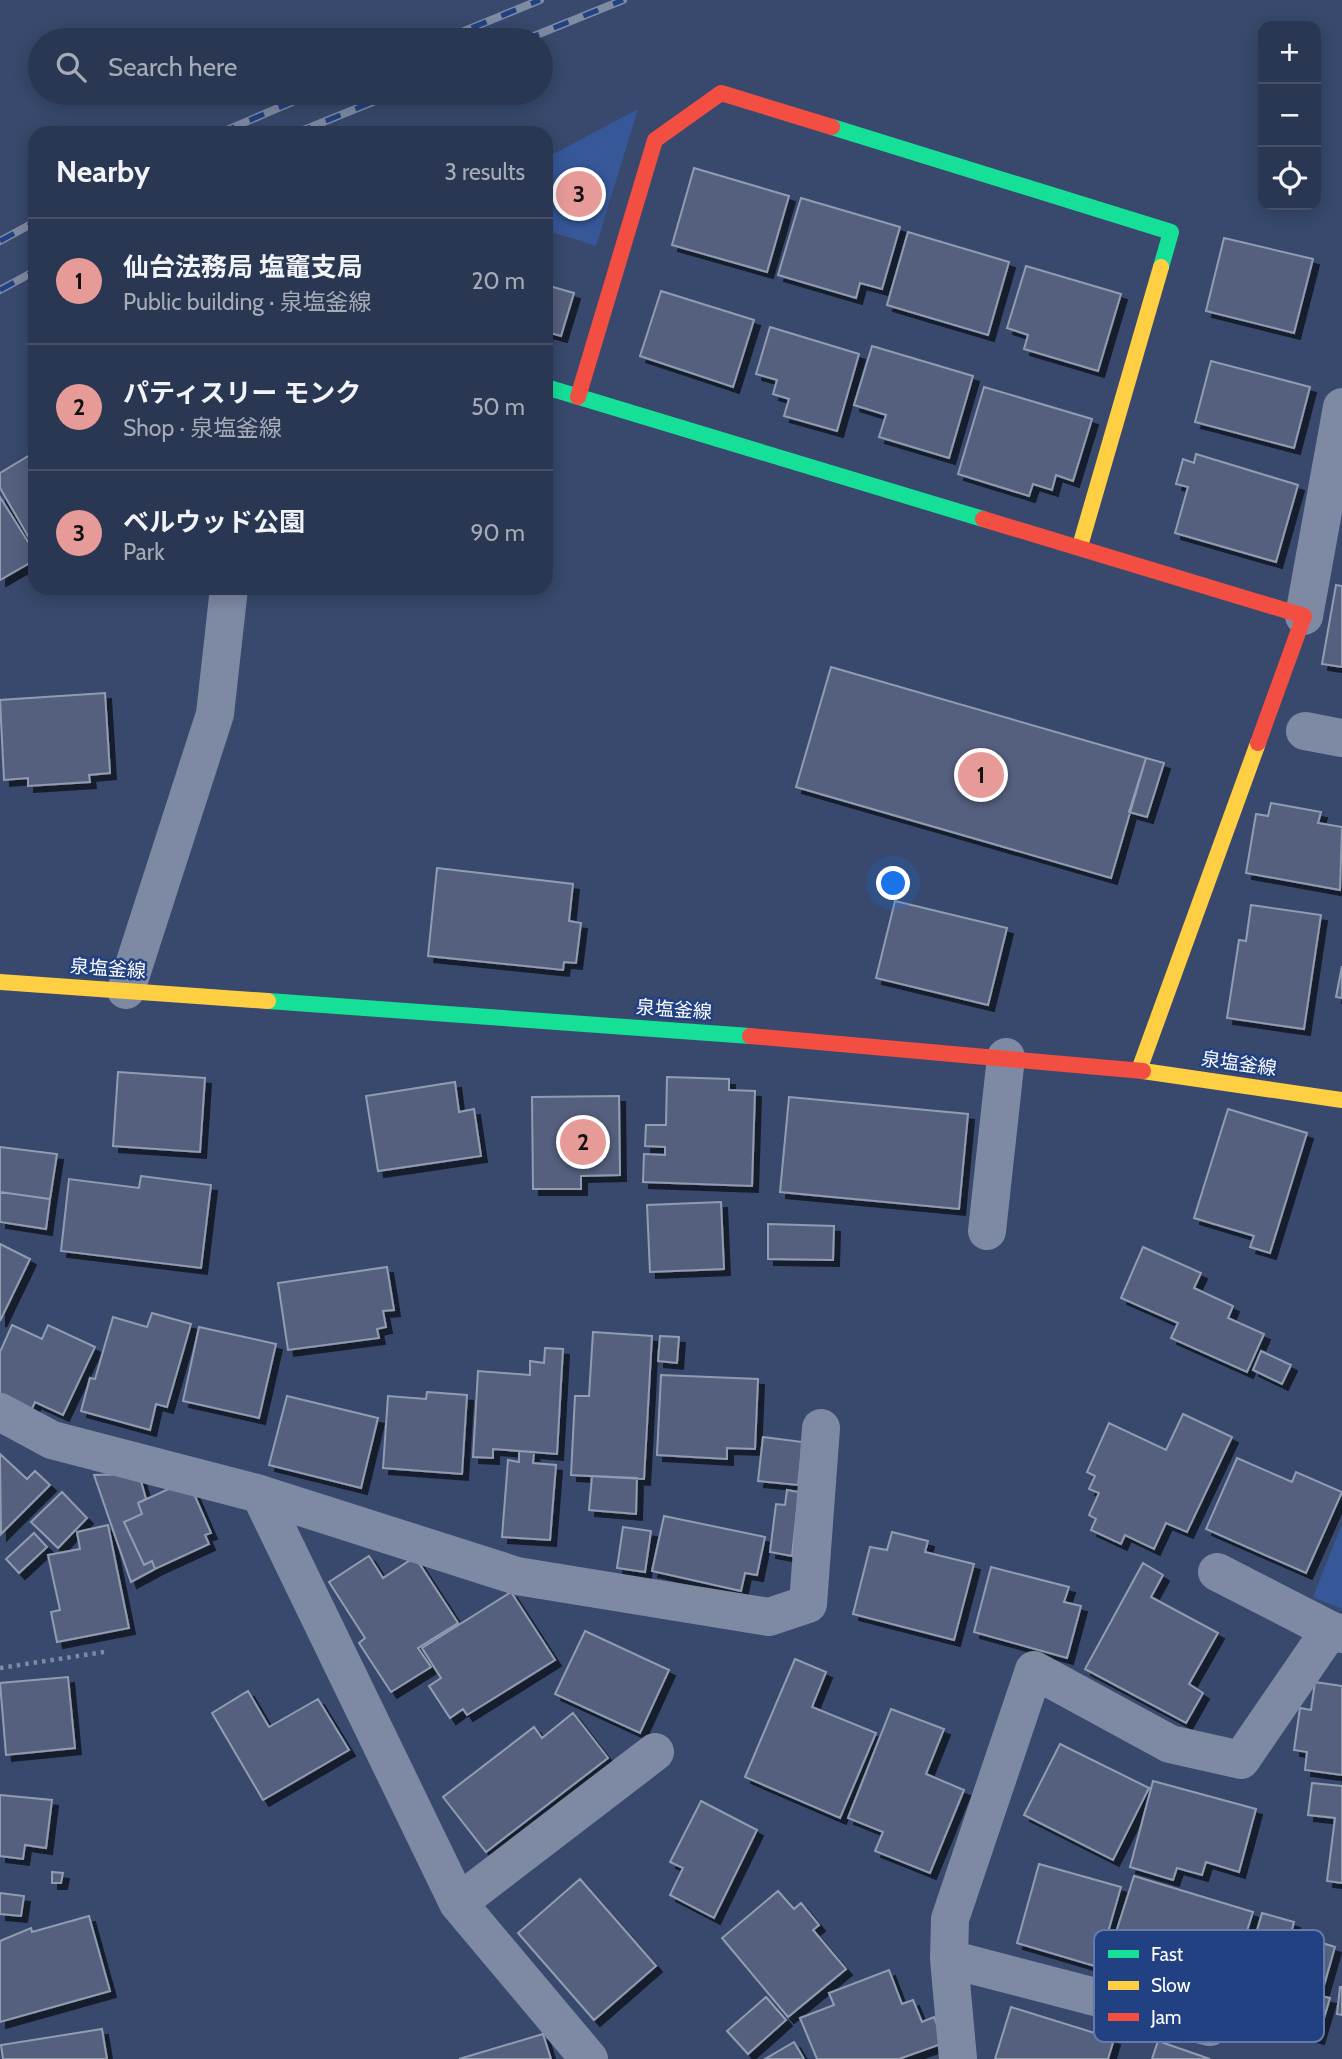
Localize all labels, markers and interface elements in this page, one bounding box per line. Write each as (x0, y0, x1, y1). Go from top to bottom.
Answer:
map controls (1258, 21, 1321, 210)
button: + (1258, 21, 1321, 84)
search box (28, 28, 553, 105)
icon: search (52, 48, 90, 86)
text: Search here (108, 51, 237, 83)
button: − (1258, 84, 1321, 147)
button: locate (1258, 147, 1321, 210)
text: Nearby (56, 153, 150, 190)
text: 3 results (444, 158, 525, 186)
pin: 3 (556, 168, 602, 220)
text: 仙台法務局 塩竈支局 (123, 251, 363, 283)
text: 1 (75, 267, 83, 295)
text: 20 m (472, 267, 525, 295)
text: Public building · 泉塩釜線 (123, 288, 372, 316)
text: パティスリー モンク (123, 377, 361, 409)
text: 2 (73, 393, 85, 421)
text: 50 m (471, 393, 525, 421)
text: Shop · 泉塩釜線 (123, 414, 282, 442)
text: ベルウッド公園 (123, 506, 305, 538)
text: 3 (73, 519, 85, 547)
text: 90 m (471, 519, 525, 547)
text: Park (123, 538, 164, 566)
pin: 1 (958, 749, 1004, 801)
your location (876, 866, 910, 900)
street label: 泉塩釜線 (69, 954, 147, 983)
street label: 泉塩釜線 (635, 995, 713, 1024)
street label: 泉塩釜線 (1200, 1047, 1278, 1080)
pin: 2 (560, 1116, 606, 1168)
legend (1094, 1930, 1324, 2042)
text: Fast (1151, 1943, 1184, 1966)
text: Slow (1151, 1974, 1191, 1997)
text: Jam (1150, 2006, 1181, 2029)

